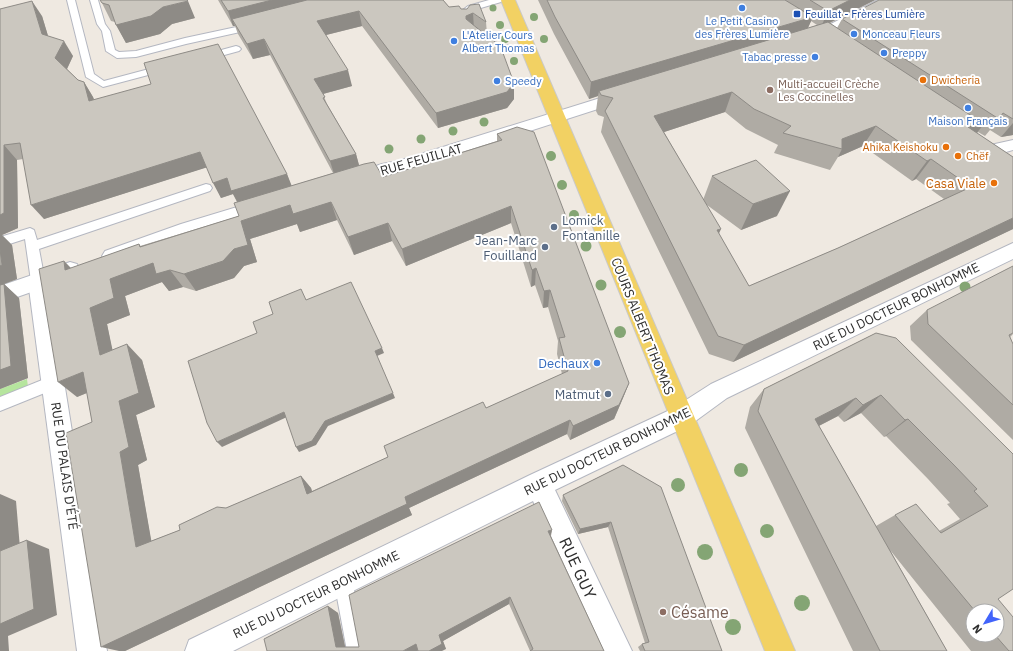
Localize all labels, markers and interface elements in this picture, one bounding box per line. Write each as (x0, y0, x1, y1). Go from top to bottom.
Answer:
marker: Le Petit Casino des Frères Lumière (737, 3, 747, 13)
place label: Feuillat - Frères Lumière (805, 7, 925, 21)
marker: Feuillat - Frères Lumière (792, 9, 802, 19)
place label: Le Petit Casino des Frères Lumière (695, 14, 789, 41)
place label: Monceau Fleurs (862, 27, 940, 41)
place label: L'Atelier Cours Albert Thomas (462, 28, 535, 55)
marker: Monceau Fleurs (849, 29, 859, 39)
marker: L'Atelier Cours Albert Thomas (449, 36, 459, 46)
place label: Preppy (892, 46, 927, 60)
marker: Preppy (879, 48, 889, 58)
place label: Tabac presse (742, 50, 807, 64)
marker: Tabac presse (810, 52, 820, 62)
place label: Dwicheria (931, 73, 980, 87)
place label: Speedy (505, 74, 542, 88)
marker: Dwicheria (918, 75, 928, 85)
marker: Speedy (492, 76, 502, 86)
place label: Multi-accueil Crèche Les Coccinelles (778, 77, 879, 104)
marker: Multi-accueil Crèche Les Coccinelles (765, 85, 775, 95)
marker: Maison Français (963, 103, 973, 113)
place label: Maison Français (928, 114, 1008, 128)
street label: RUE FEUILLAT (378, 139, 465, 179)
place label: Ahika Keishoku (863, 140, 938, 154)
marker: Ahika Keishoku (941, 142, 951, 152)
place label: Chëf (966, 149, 989, 163)
marker: Chëf (953, 151, 963, 161)
place label: Casa Viale (926, 175, 986, 192)
marker: Casa Viale (989, 178, 999, 188)
place label: Lomick Fontanille (562, 212, 620, 244)
marker: Lomick Fontanille (549, 222, 559, 232)
place label: Jean-Marc Fouilland (475, 232, 537, 264)
marker: Jean-Marc Fouilland (540, 242, 550, 252)
street label: COURS ALBERT THOMAS (607, 255, 678, 397)
street label: RUE DU DOCTEUR BONHOMME (810, 259, 982, 354)
place label: Dechaux (538, 355, 589, 372)
marker: Dechaux (592, 358, 602, 368)
place label: Matmut (555, 386, 600, 403)
marker: Matmut (603, 389, 613, 399)
street label: RUE DU PALAIS D'ÉTÉ (47, 401, 82, 531)
street label: RUE DU DOCTEUR BONHOMME (521, 404, 693, 499)
street label: RUE GUY (555, 534, 601, 602)
street label: RUE DU DOCTEUR BONHOMME (230, 547, 402, 642)
place label: Césame (671, 602, 729, 622)
north arrow (965, 603, 1005, 643)
marker: Césame (658, 607, 668, 617)
text: N (969, 622, 985, 637)

